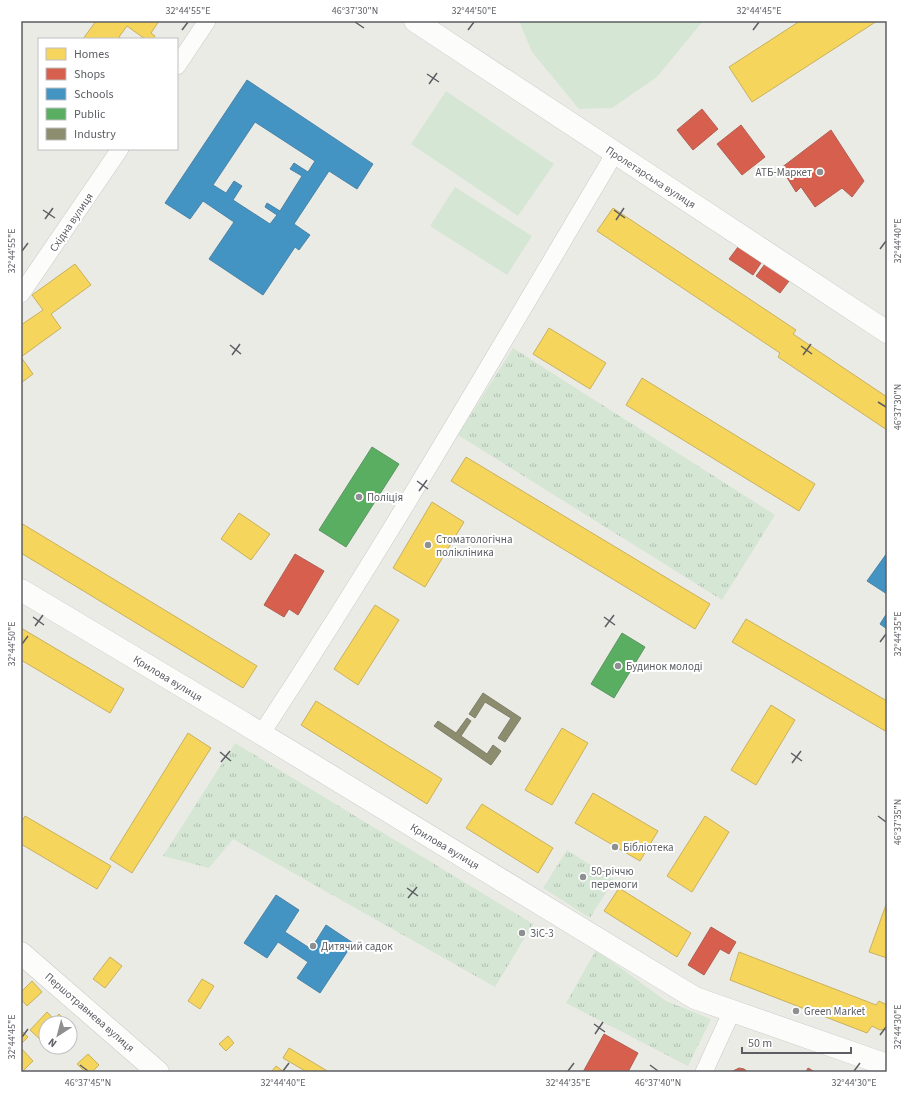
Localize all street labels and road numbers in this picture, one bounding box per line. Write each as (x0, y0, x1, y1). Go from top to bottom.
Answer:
street label: Пролетарська вулиця (603, 143, 699, 212)
street label: Східна вулиця (46, 190, 97, 255)
street label: Крилова вулиця (130, 652, 205, 705)
street label: Крилова вулиця (407, 820, 482, 873)
street label: Першотравнева вулиця (42, 969, 138, 1056)

